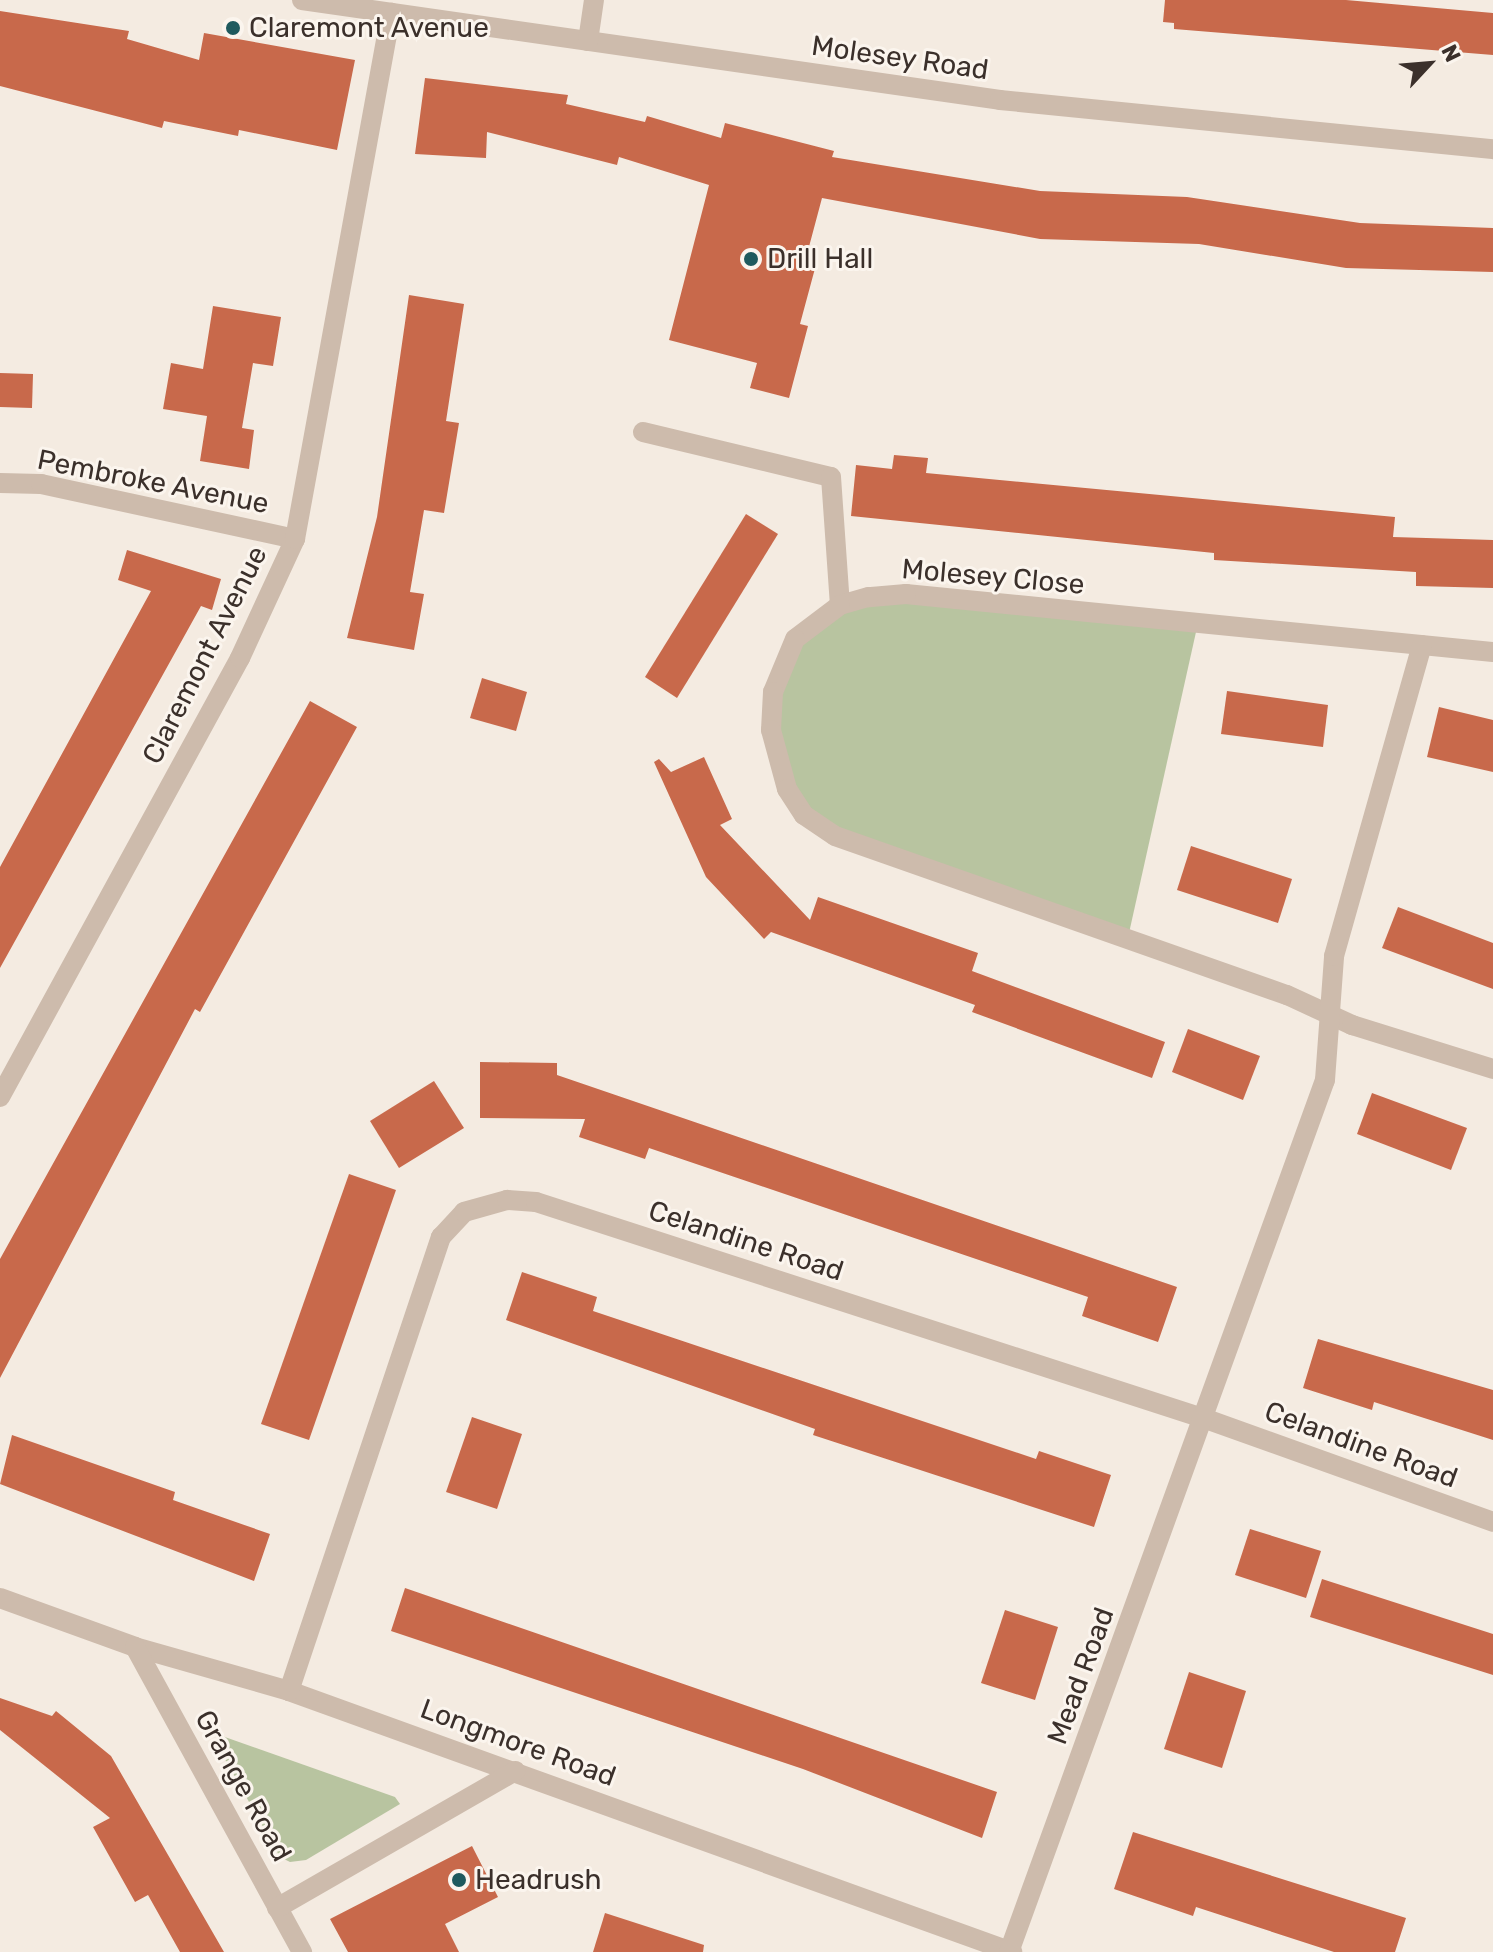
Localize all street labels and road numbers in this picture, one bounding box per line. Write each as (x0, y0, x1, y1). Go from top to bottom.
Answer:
street label: Molesey Road (809, 29, 991, 87)
street label: Pembroke Avenue (34, 443, 272, 521)
street label: Claremont Avenue (135, 540, 275, 770)
street label: Molesey Close (900, 552, 1086, 602)
street label: Celandine Road (644, 1194, 848, 1288)
street label: Celandine Road (1260, 1395, 1462, 1495)
street label: Mead Road (1041, 1603, 1121, 1749)
street label: Longmore Road (416, 1692, 620, 1794)
street label: Grange Road (188, 1705, 298, 1867)

